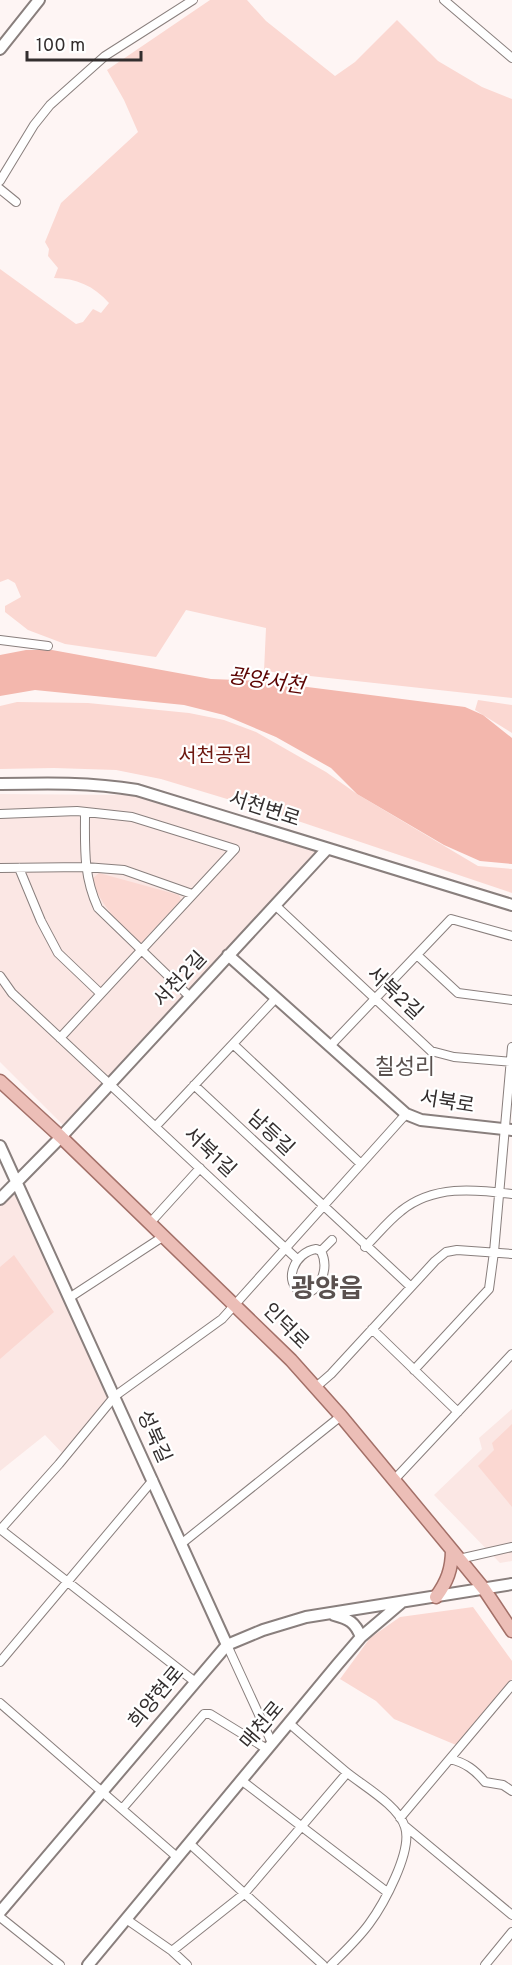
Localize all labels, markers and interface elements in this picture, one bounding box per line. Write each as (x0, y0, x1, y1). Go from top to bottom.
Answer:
scale bar (27, 24, 141, 62)
text: 100 m (36, 35, 85, 58)
water label: 광양서천 (226, 663, 309, 701)
park label: 서천공원 (178, 744, 252, 770)
street label: 서천변로 (225, 786, 303, 834)
street label: 서천2길 (148, 946, 214, 1014)
street label: 서북2길 (360, 961, 428, 1027)
district label: 칠성리 (375, 1055, 435, 1082)
street label: 서북로 (418, 1086, 476, 1120)
street label: 남등길 (241, 1106, 299, 1162)
street label: 서북1길 (177, 1122, 241, 1184)
district label: 광양읍 (291, 1274, 363, 1307)
street label: 인덕로 (256, 1298, 314, 1356)
street label: 성북길 (130, 1406, 176, 1468)
street label: 희양현로 (123, 1661, 191, 1735)
street label: 매천로 (235, 1696, 291, 1756)

